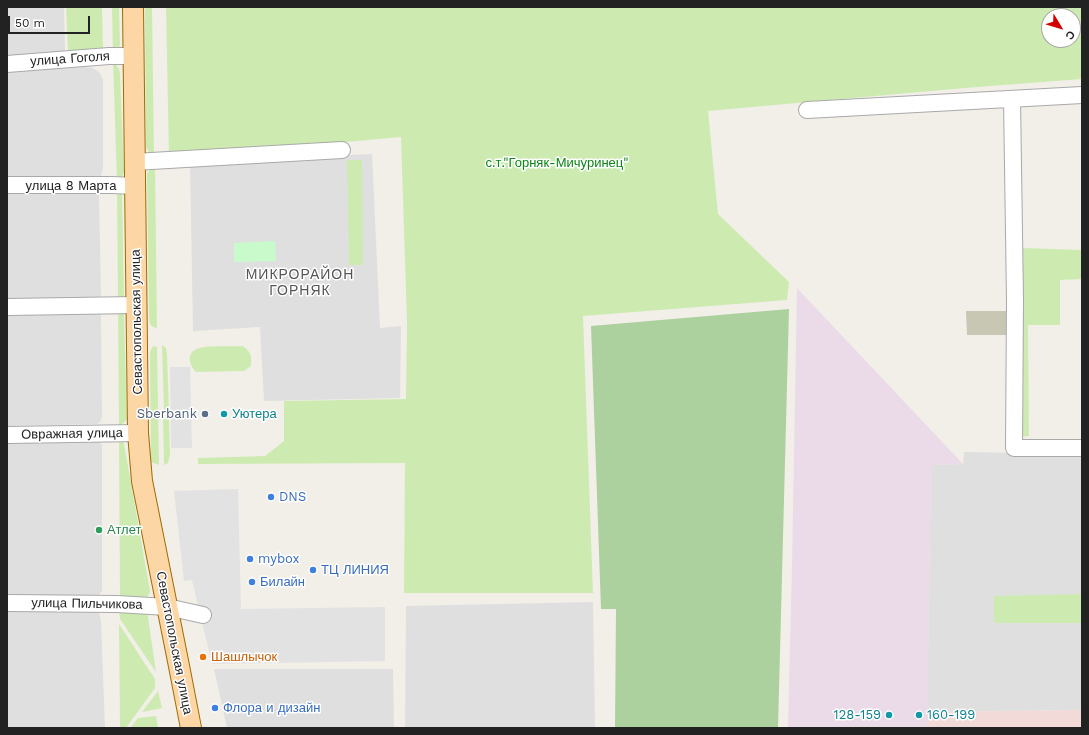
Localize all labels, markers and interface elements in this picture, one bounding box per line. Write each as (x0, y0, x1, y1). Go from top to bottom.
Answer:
scale bar (10, 8, 92, 34)
north arrow (1041, 8, 1081, 48)
text: 50 m (15, 16, 45, 30)
text: С (1062, 28, 1078, 42)
street label: улица Гоголя (30, 48, 110, 70)
park label: с.т."Горняк-Мичуринец" (485, 155, 629, 171)
street label: улица 8 Марта (26, 178, 116, 194)
street label: Севастопольская улица (128, 249, 146, 395)
district label: МИКРОРАЙОН ГОРНЯК (246, 267, 354, 300)
place label: Sberbank (137, 406, 197, 422)
place label: Уютера (232, 406, 277, 422)
marker: Sberbank (200, 409, 210, 419)
marker: Уютера (219, 409, 229, 419)
street label: Овражная улица (21, 425, 123, 443)
place label: DNS (279, 489, 306, 505)
marker: DNS (266, 492, 276, 502)
place label: Атлет (107, 522, 141, 538)
marker: Атлет (94, 525, 104, 535)
place label: mybox (258, 551, 300, 567)
marker: mybox (245, 554, 255, 564)
place label: ТЦ ЛИНИЯ (321, 562, 389, 578)
marker: ТЦ ЛИНИЯ (308, 565, 318, 575)
street label: Севастопольская улица (152, 570, 196, 716)
place label: Билайн (260, 574, 305, 590)
marker: Билайн (247, 577, 257, 587)
street label: улица Пильчикова (31, 595, 143, 613)
place label: Шашлычок (211, 649, 277, 665)
marker: Шашлычок (198, 652, 208, 662)
place label: Флора и дизайн (223, 700, 320, 716)
marker: Флора и дизайн (210, 703, 220, 713)
place label: 128-159 (834, 707, 881, 723)
place label: 160-199 (927, 707, 975, 723)
marker: 128-159 (884, 710, 894, 720)
marker: 160-199 (914, 710, 924, 720)

